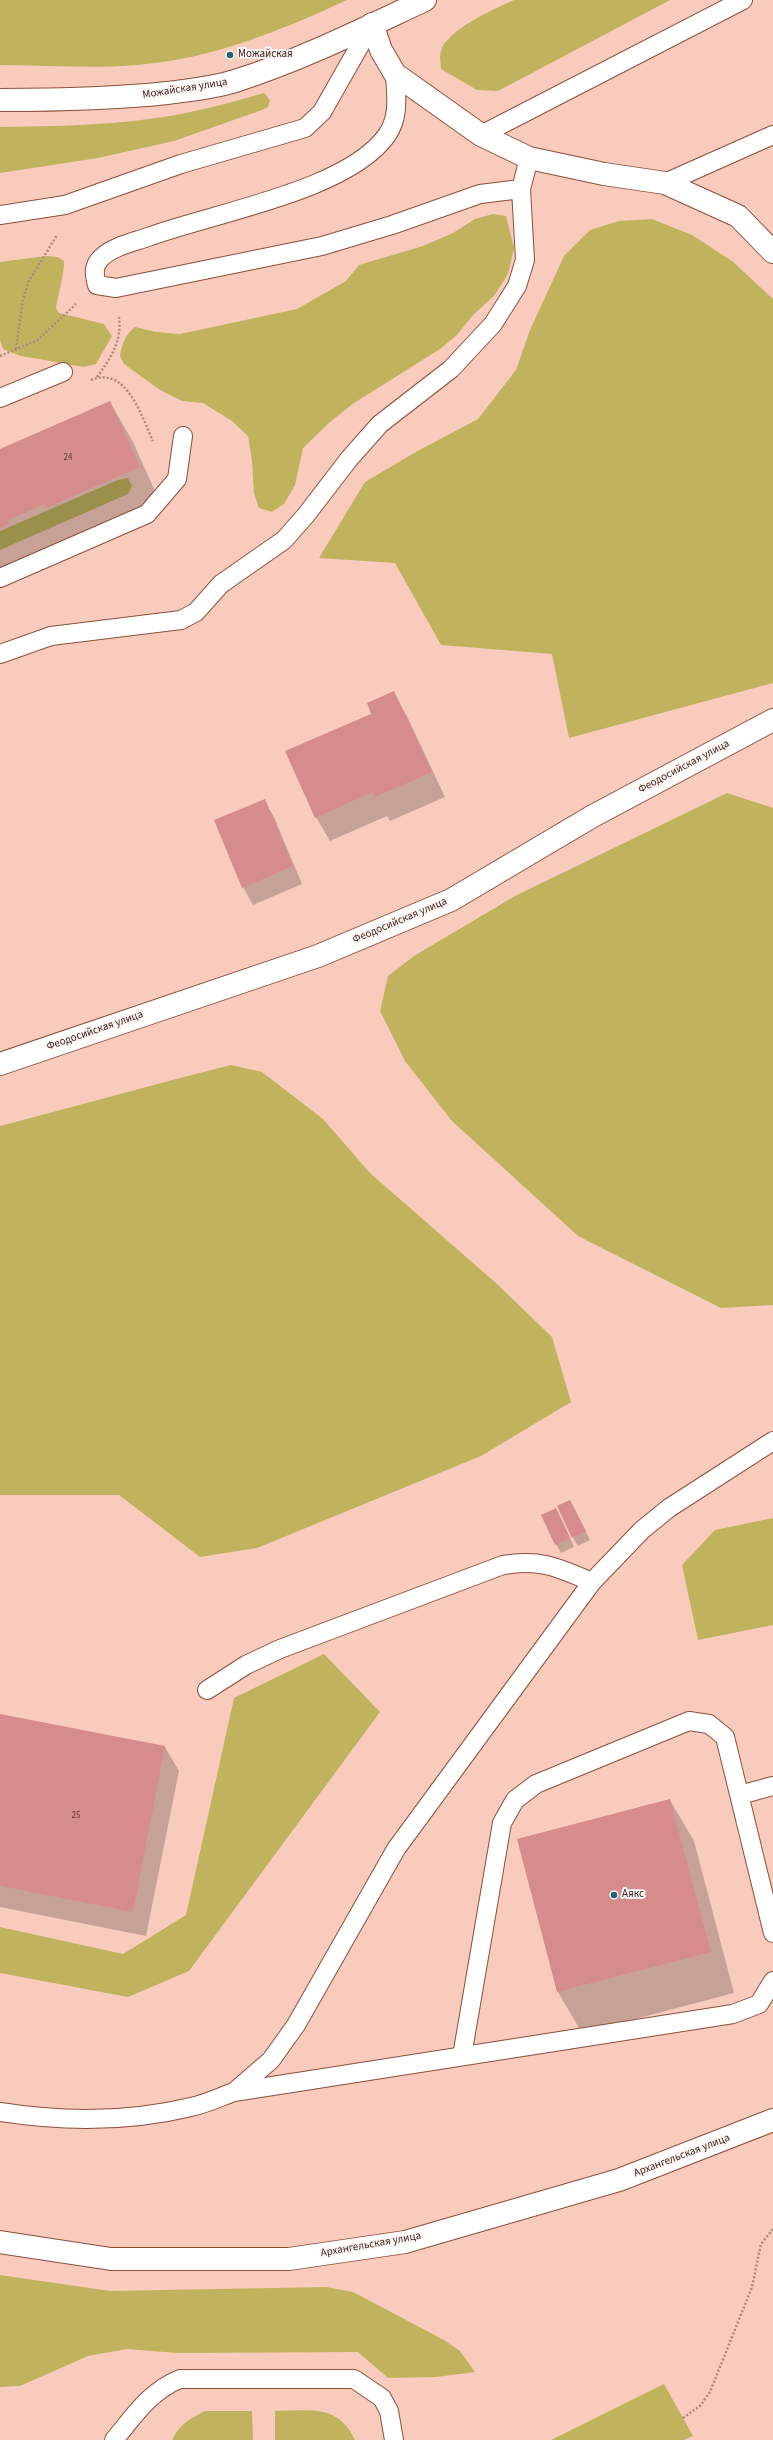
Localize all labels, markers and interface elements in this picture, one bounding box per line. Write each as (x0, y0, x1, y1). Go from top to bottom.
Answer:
place label: Можайская (238, 48, 293, 62)
marker: Можайская (225, 50, 235, 60)
street label: Можайская улица (142, 76, 228, 102)
house number: 24 (64, 453, 72, 463)
street label: Феодосийская улица (636, 737, 732, 797)
street label: Феодосийская улица (351, 895, 449, 947)
street label: Феодосийская улица (45, 1008, 145, 1054)
house number: 25 (72, 1811, 80, 1821)
place label: Аякс (622, 1888, 644, 1902)
marker: Аякс (609, 1890, 619, 1900)
street label: Архангельская улица (632, 2132, 732, 2180)
street label: Архангельская улица (320, 2230, 422, 2260)

